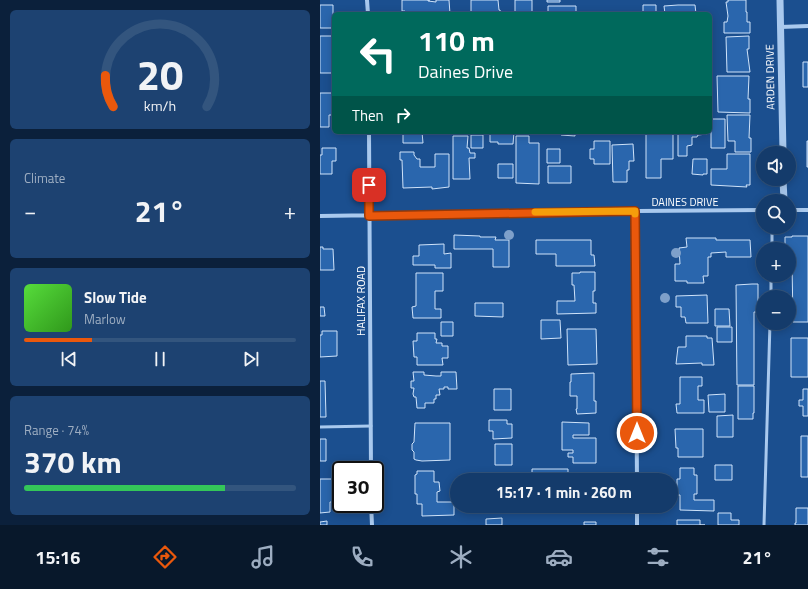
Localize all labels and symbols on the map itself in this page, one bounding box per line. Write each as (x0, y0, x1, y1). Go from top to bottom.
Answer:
street label: ARDEN DRIVE (761, 44, 779, 110)
pin (352, 168, 386, 202)
street label: DAINES DRIVE (651, 194, 719, 210)
street label: HALIFAX ROAD (353, 266, 369, 336)
position arrow (616, 412, 658, 454)
speed limit sign: 30 (332, 461, 384, 513)

